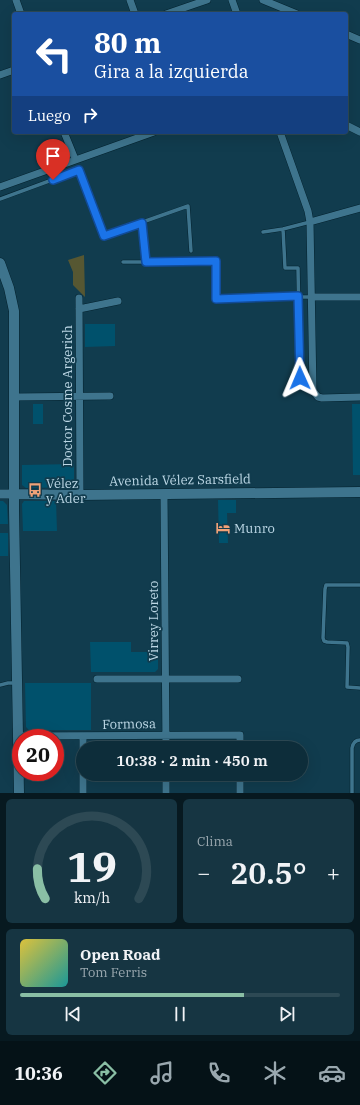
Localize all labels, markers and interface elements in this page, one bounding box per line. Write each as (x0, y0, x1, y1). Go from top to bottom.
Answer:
text: 80 m (94, 24, 161, 61)
icon: left (28, 28, 80, 80)
text: Gira a la izquierda (94, 60, 249, 83)
icon: right (79, 104, 101, 126)
text: Luego (28, 106, 71, 125)
pin (36, 139, 70, 180)
icon: arrive (42, 145, 64, 167)
street label: Doctor Cosme Argerich (59, 325, 76, 467)
position arrow (279, 357, 321, 399)
street label: Avenida Vélez Sarsfield (109, 470, 251, 490)
place label: Vélez y Ader (46, 475, 86, 507)
bus stop icon: Vélez y Ader (27, 482, 43, 498)
hotel icon: Munro (215, 520, 231, 536)
place label: Munro (234, 520, 275, 537)
street label: Virrey Loreto (145, 581, 162, 661)
street label: Formosa (102, 715, 156, 733)
speed limit sign: 20 (12, 729, 64, 781)
text: 10:38 · 2 min · 450 m (116, 751, 268, 770)
text: Clima (197, 833, 233, 850)
text: 19 (67, 839, 116, 893)
text: 20.5° (230, 853, 307, 892)
text: − (197, 858, 210, 887)
text: + (327, 858, 340, 887)
text: km/h (73, 888, 110, 907)
text: Open Road (80, 945, 160, 964)
text: Tom Ferris (80, 964, 147, 981)
icon: previous (62, 1003, 84, 1025)
icon: pause (169, 1003, 191, 1025)
icon: next (276, 1003, 298, 1025)
icon: directions (91, 1059, 119, 1087)
icon: music (148, 1059, 176, 1087)
icon: phone (205, 1059, 233, 1087)
icon: climate (261, 1059, 289, 1087)
icon: car (318, 1059, 346, 1087)
text: 10:36 (14, 1062, 63, 1085)

